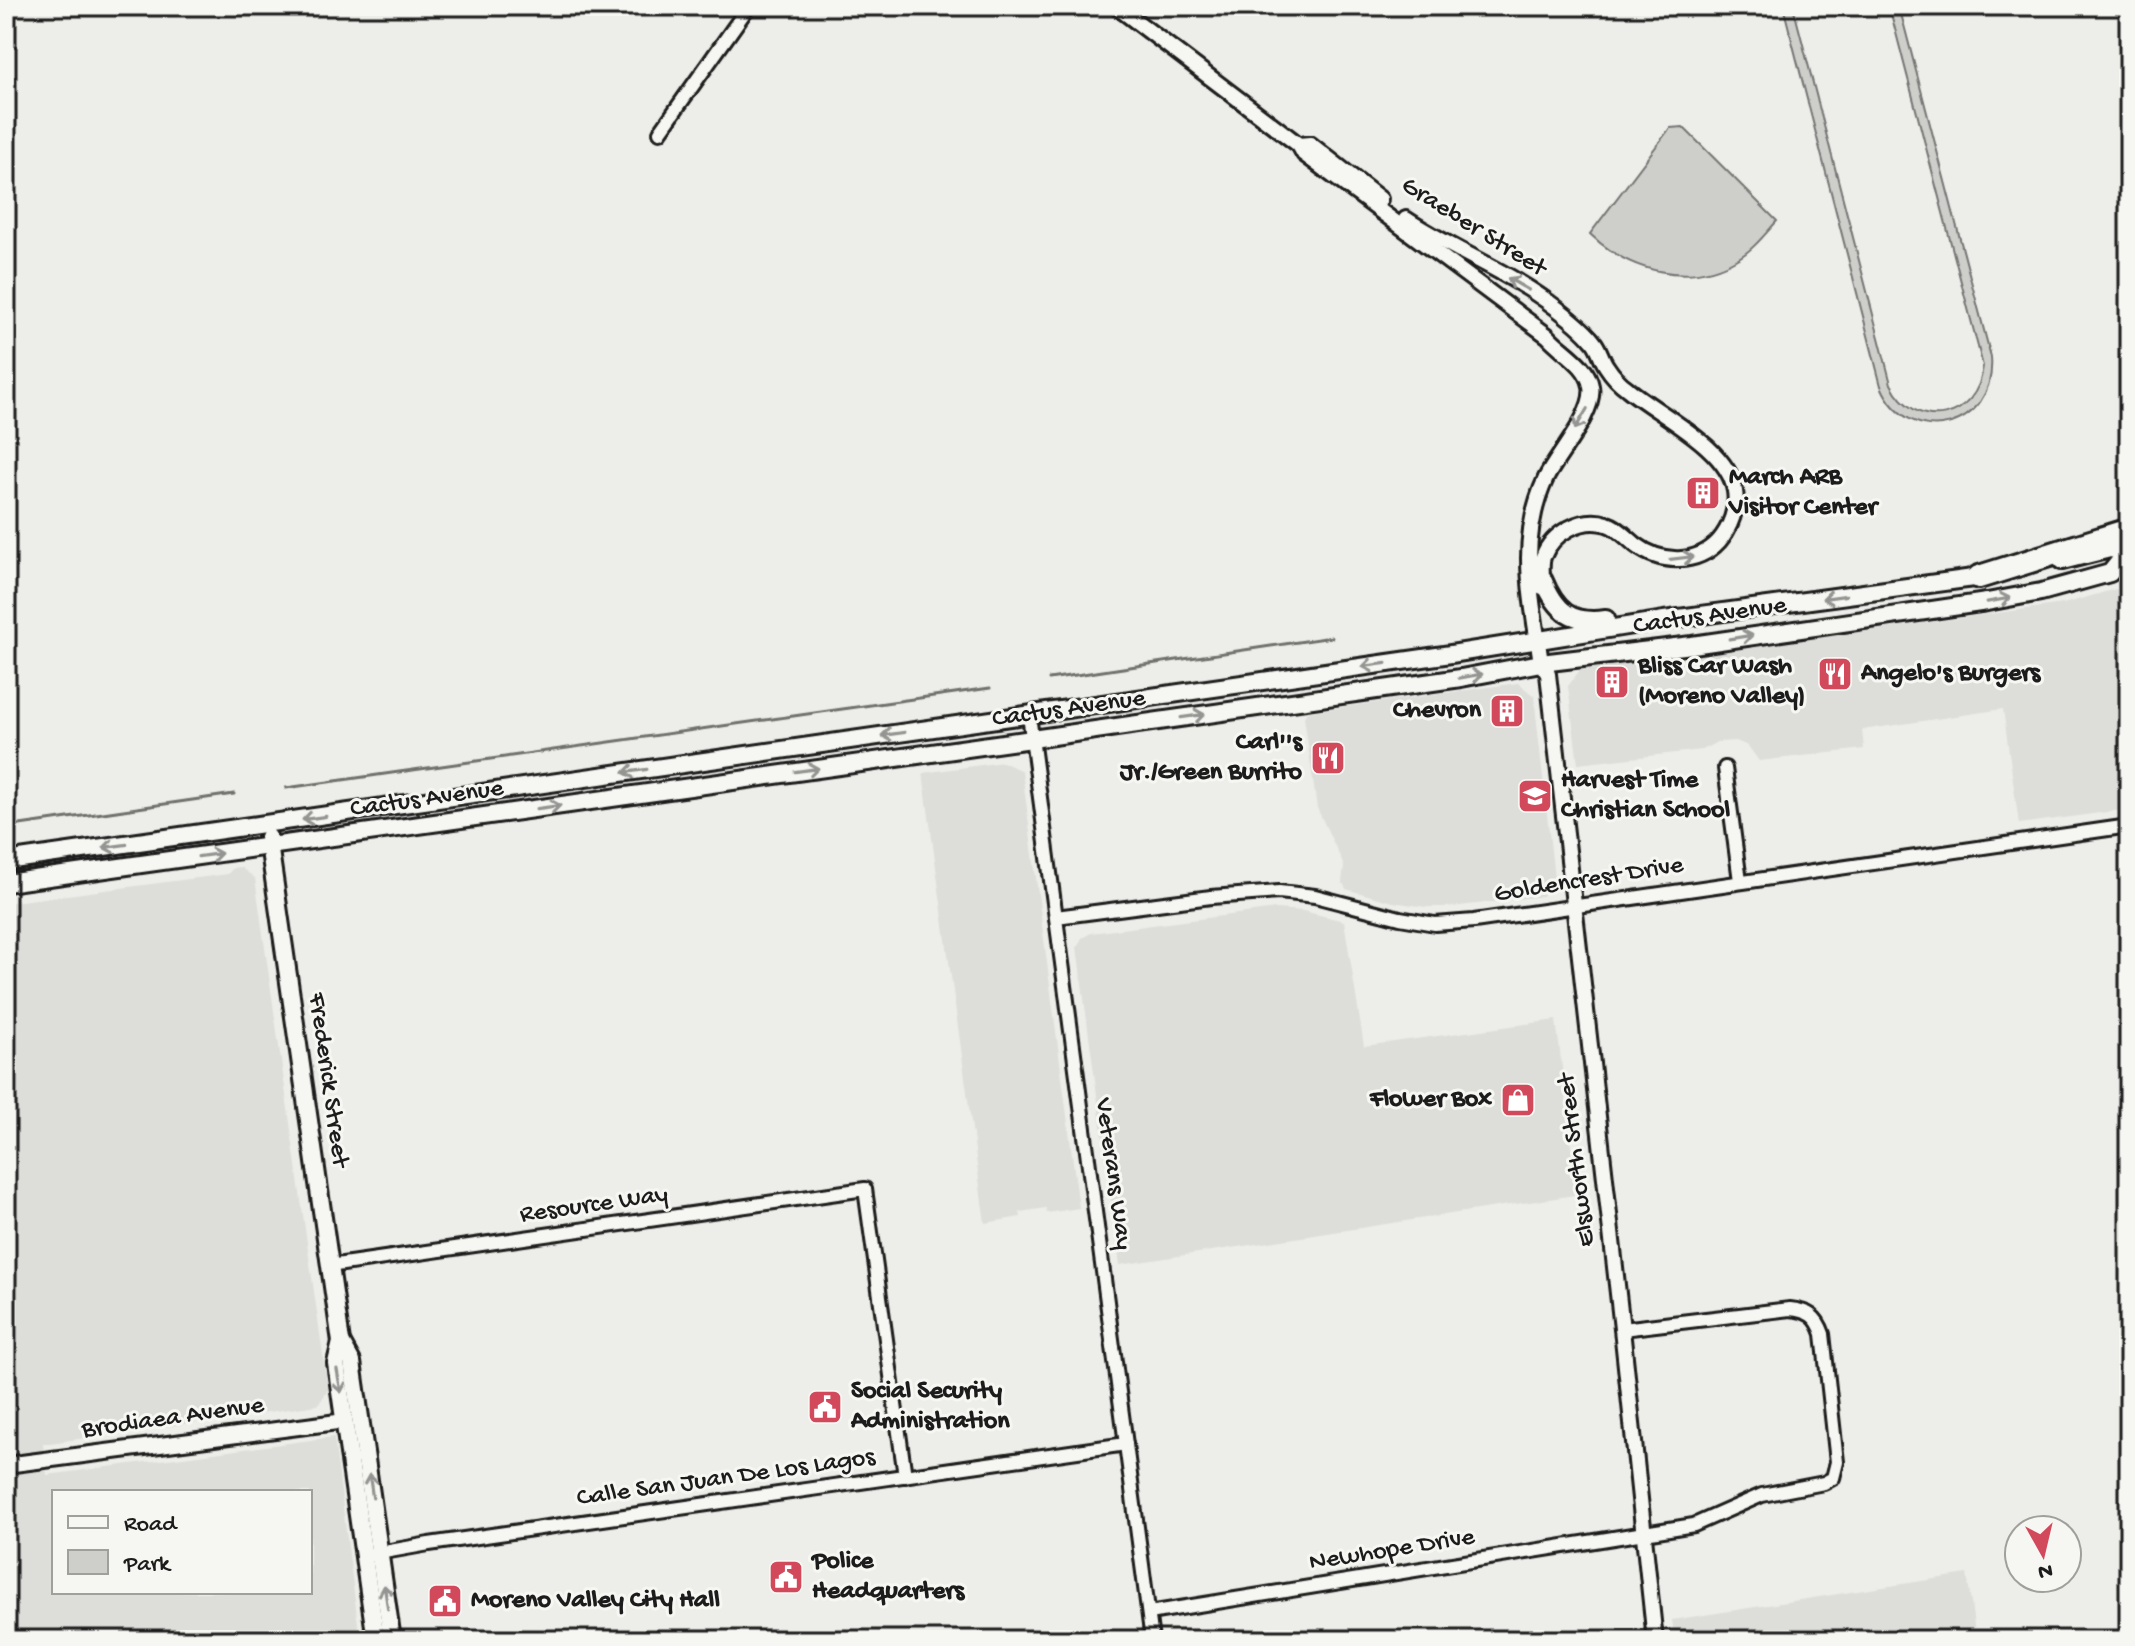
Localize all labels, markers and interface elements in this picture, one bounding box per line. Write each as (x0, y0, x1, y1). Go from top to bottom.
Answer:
street label: Graeber Street (1395, 171, 1553, 286)
one-way arrow (1507, 276, 1530, 292)
one-way arrow (1573, 407, 1589, 430)
place label: March ARB Visitor Center (1728, 463, 1880, 524)
building icon: March ARB Visitor Center (1684, 474, 1722, 512)
one-way arrow (1668, 550, 1695, 565)
one-way arrow (1821, 589, 1848, 604)
street label: Cactus Avenue (1632, 591, 1789, 643)
one-way arrow (1985, 591, 2011, 606)
one-way arrow (1728, 629, 1753, 644)
place label: Bliss Car Wash (Moreno Valley) (1637, 652, 1805, 713)
restaurant icon: Angelo's Burgers (1816, 655, 1854, 693)
one-way arrow (1362, 658, 1387, 673)
place label: Angelo's Burgers (1860, 659, 2042, 690)
building icon: Bliss Car Wash (Moreno Valley) (1593, 663, 1631, 701)
one-way arrow (1457, 667, 1483, 682)
street label: Cactus Avenue (991, 684, 1148, 736)
building icon: Chevron (1488, 692, 1526, 730)
place label: Chevron (1393, 696, 1482, 727)
one-way arrow (1180, 708, 1205, 723)
one-way arrow (881, 727, 906, 742)
place label: Carl''s Jr./Green Burrito (1119, 728, 1303, 789)
restaurant icon: Carl''s Jr./Green Burrito (1309, 739, 1347, 777)
one-way arrow (794, 762, 819, 777)
one-way arrow (623, 764, 649, 779)
place label: Harvest Time Christian School (1561, 766, 1731, 827)
street label: Cactus Avenue (349, 774, 506, 826)
school or university icon: Harvest Time Christian School (1516, 777, 1554, 815)
one-way arrow (536, 799, 562, 814)
one-way arrow (302, 811, 328, 826)
one-way arrow (103, 839, 128, 854)
one-way arrow (196, 847, 223, 862)
street label: Goldencrest Drive (1492, 851, 1686, 911)
street label: Frederick Street (299, 990, 355, 1171)
street label: Elsworth Street (1552, 1069, 1604, 1248)
shop icon: Flower Box (1499, 1081, 1537, 1119)
place label: Flower Box (1369, 1085, 1492, 1116)
street label: Veterans Way (1086, 1095, 1138, 1252)
street label: Resource Way (518, 1180, 670, 1232)
one-way arrow (332, 1368, 347, 1394)
place label: Social Security Administration (850, 1377, 1010, 1438)
public building icon: Social Security Administration (806, 1388, 844, 1426)
street label: Brodiaea Avenue (79, 1391, 267, 1447)
street label: Calle San Juan De Los Lagos (575, 1443, 878, 1515)
one-way arrow (363, 1473, 378, 1499)
legend (52, 1490, 312, 1594)
text: Road (124, 1511, 178, 1540)
north arrow (2003, 1514, 2083, 1594)
street label: Newhope Drive (1307, 1523, 1477, 1579)
place label: Police Headquarters (810, 1547, 966, 1608)
text: Park (123, 1551, 172, 1580)
text: N (2036, 1556, 2054, 1584)
public building icon: Police Headquarters (767, 1558, 805, 1596)
public building icon: Moreno Valley City Hall (426, 1582, 464, 1620)
one-way arrow (378, 1584, 393, 1610)
place label: Moreno Valley City Hall (471, 1586, 720, 1617)

